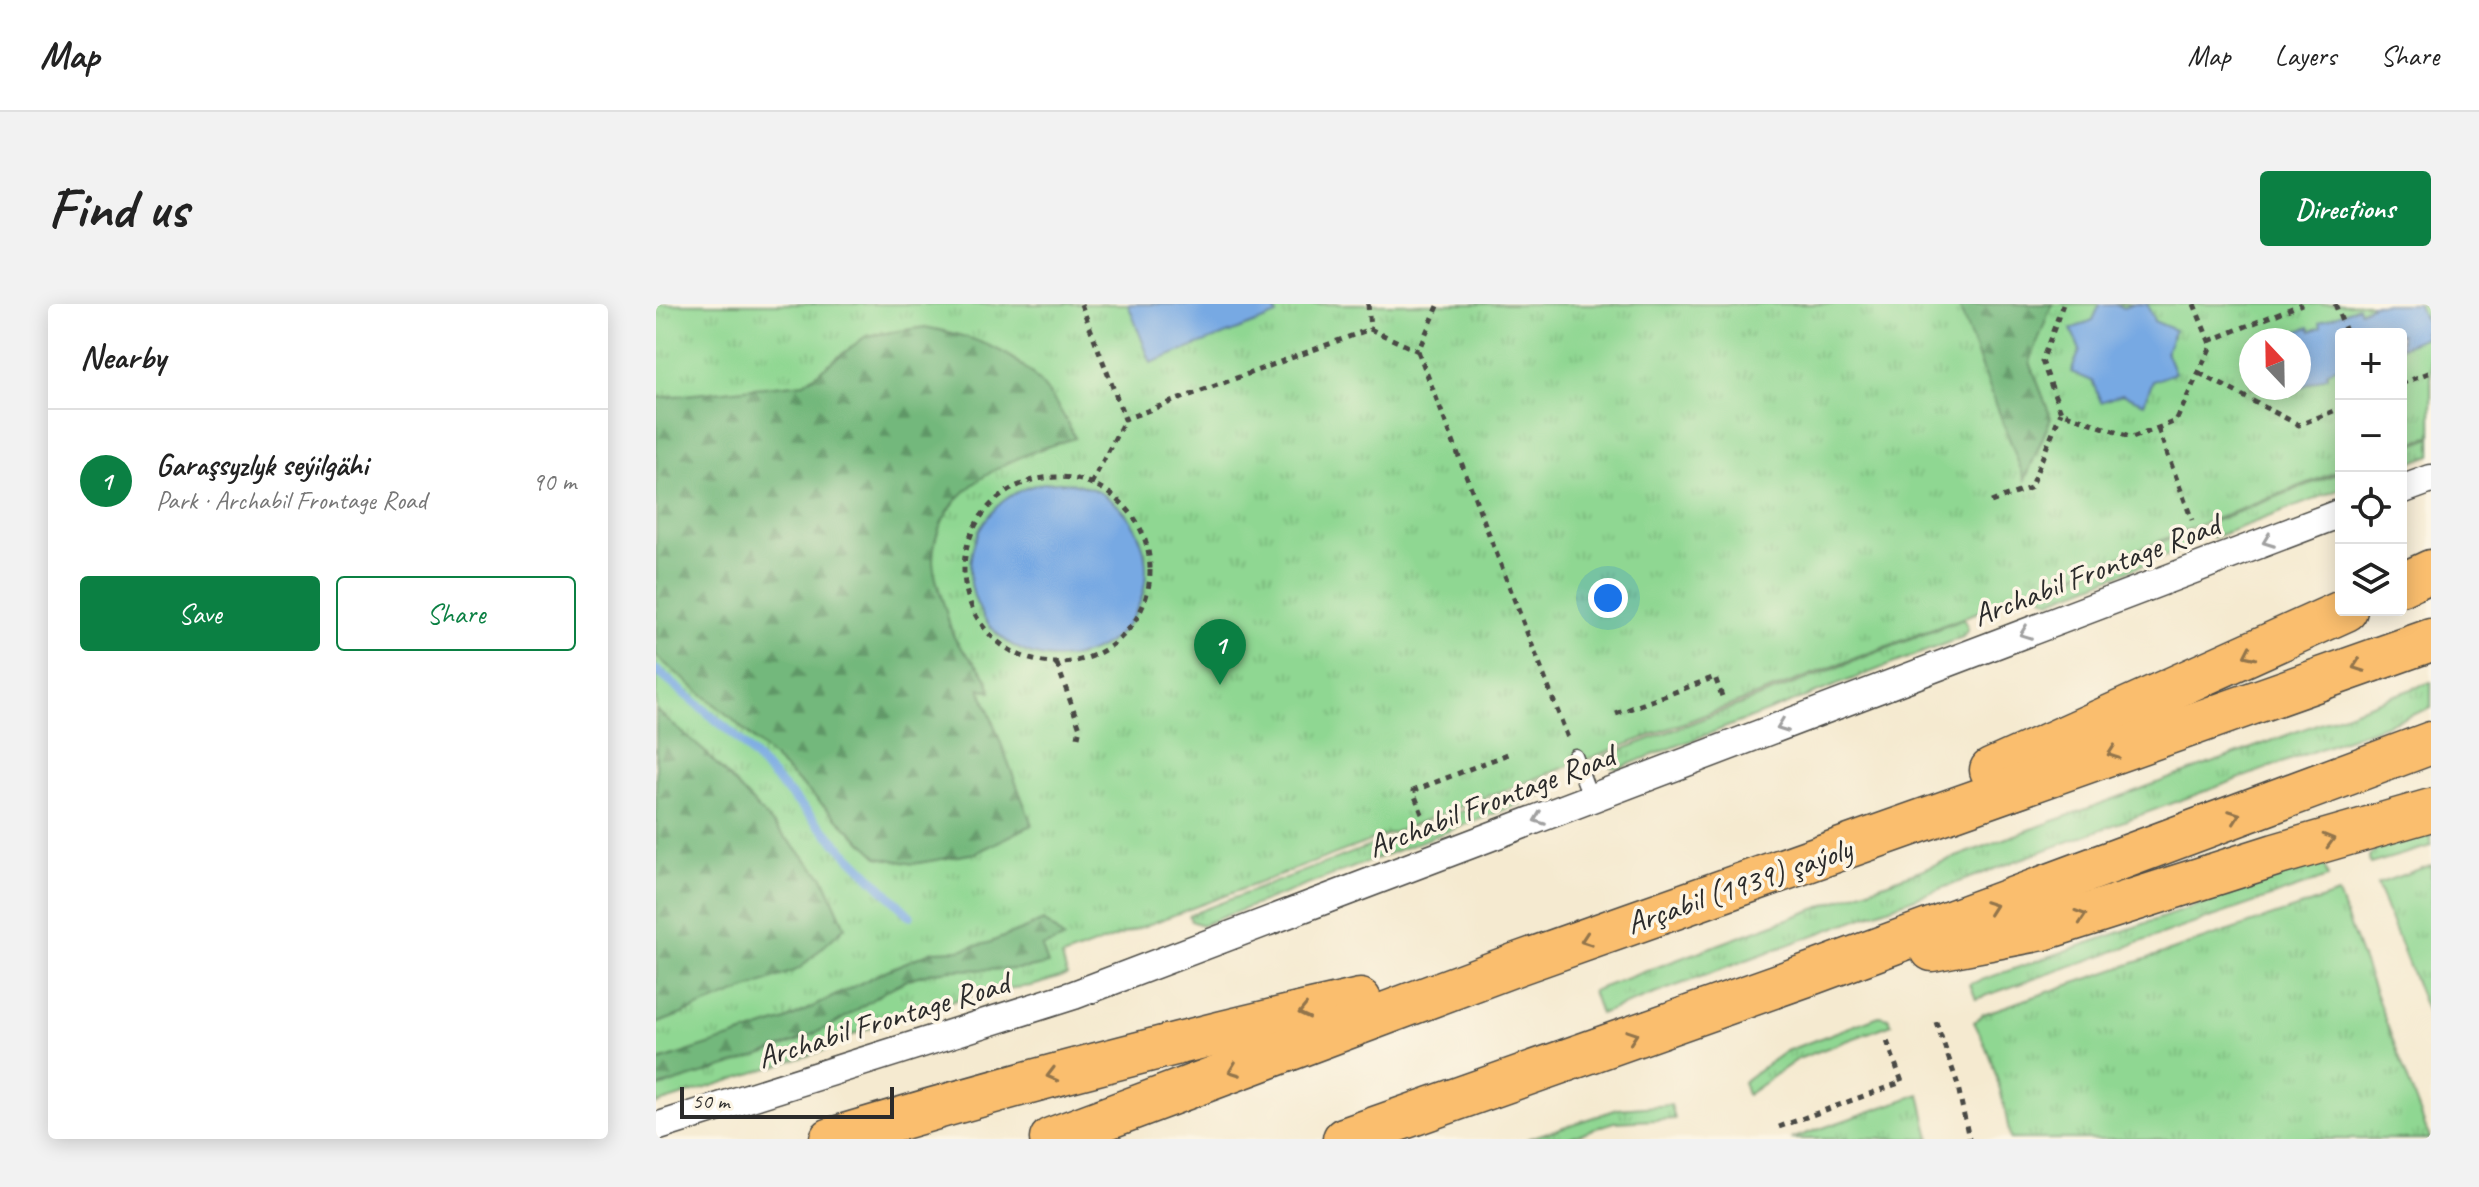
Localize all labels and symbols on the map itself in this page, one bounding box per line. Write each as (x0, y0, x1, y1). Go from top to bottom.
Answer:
north arrow (2239, 328, 2311, 400)
street label: Archabil Frontage Road (1967, 503, 2229, 636)
one-way arrow (2262, 531, 2276, 548)
your location (1588, 578, 1628, 618)
pin: 1 (1194, 619, 1246, 685)
one-way arrow (2019, 623, 2033, 640)
one-way arrow (2243, 644, 2258, 660)
one-way arrow (2351, 656, 2365, 673)
one-way arrow (1776, 716, 1790, 733)
street label: Archabil Frontage Road (1362, 734, 1624, 867)
one-way arrow (2106, 743, 2120, 760)
one-way arrow (1533, 809, 1547, 825)
one-way arrow (2227, 809, 2241, 826)
street label: Arçabil (1939) şaýoly (1621, 828, 1859, 944)
one-way arrow (2322, 832, 2336, 849)
one-way arrow (1983, 900, 1997, 917)
one-way arrow (2073, 910, 2087, 926)
one-way arrow (1580, 930, 1594, 947)
street label: Archabil Frontage Road (752, 961, 1018, 1078)
one-way arrow (1298, 1003, 1311, 1020)
one-way arrow (1624, 1030, 1638, 1046)
one-way arrow (1228, 1060, 1242, 1077)
one-way arrow (1045, 1066, 1059, 1083)
scale bar (680, 1083, 894, 1119)

